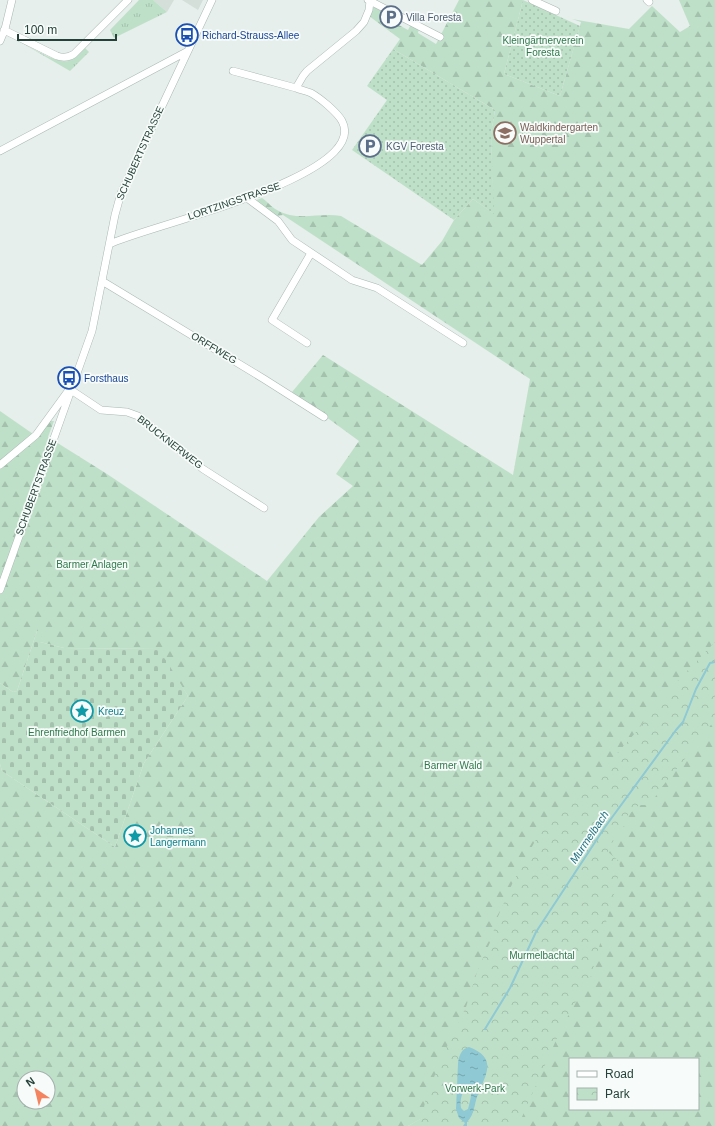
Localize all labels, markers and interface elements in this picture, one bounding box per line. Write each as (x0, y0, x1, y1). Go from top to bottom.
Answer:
parking icon: Villa Foresta (378, 4, 404, 30)
place label: Villa Foresta (406, 12, 462, 23)
scale bar (18, 16, 116, 42)
bus stop icon: Richard-Strauss-Allee (174, 22, 200, 48)
text: 100 m (24, 23, 57, 37)
place label: Richard-Strauss-Allee (202, 30, 300, 41)
park label: Kleingärtnerverein Foresta (502, 35, 584, 58)
street label: SCHUBERTSTRASSE (114, 104, 166, 202)
school or university icon: Waldkindergarten Wuppertal (492, 120, 518, 146)
place label: Waldkindergarten Wuppertal (520, 122, 598, 145)
parking icon: KGV Foresta (357, 133, 383, 159)
place label: KGV Foresta (386, 141, 444, 152)
street label: LORTZINGSTRASSE (186, 180, 282, 222)
street label: ORFFWEG (189, 330, 239, 366)
bus stop icon: Forsthaus (56, 365, 82, 391)
place label: Forsthaus (84, 373, 128, 384)
street label: BRUCKNERWEG (135, 413, 205, 471)
street label: SCHUBERTSTRASSE (13, 437, 59, 537)
park label: Barmer Anlagen (56, 559, 128, 570)
place icon: Kreuz (69, 698, 95, 724)
place label: Kreuz (98, 706, 124, 717)
park label: Ehrenfriedhof Barmen (28, 727, 126, 738)
park label: Barmer Wald (424, 760, 482, 771)
water label: Murmelbach (567, 809, 611, 865)
place icon: Johannes Langermann (122, 823, 148, 849)
place label: Johannes Langermann (150, 825, 206, 848)
park label: Murmelbachtal (509, 950, 575, 961)
legend (569, 1058, 699, 1110)
text: Road (605, 1067, 634, 1081)
north arrow (16, 1070, 56, 1110)
text: N (24, 1075, 37, 1089)
park label: Vorwerk-Park (445, 1083, 506, 1094)
text: Park (605, 1087, 631, 1101)

